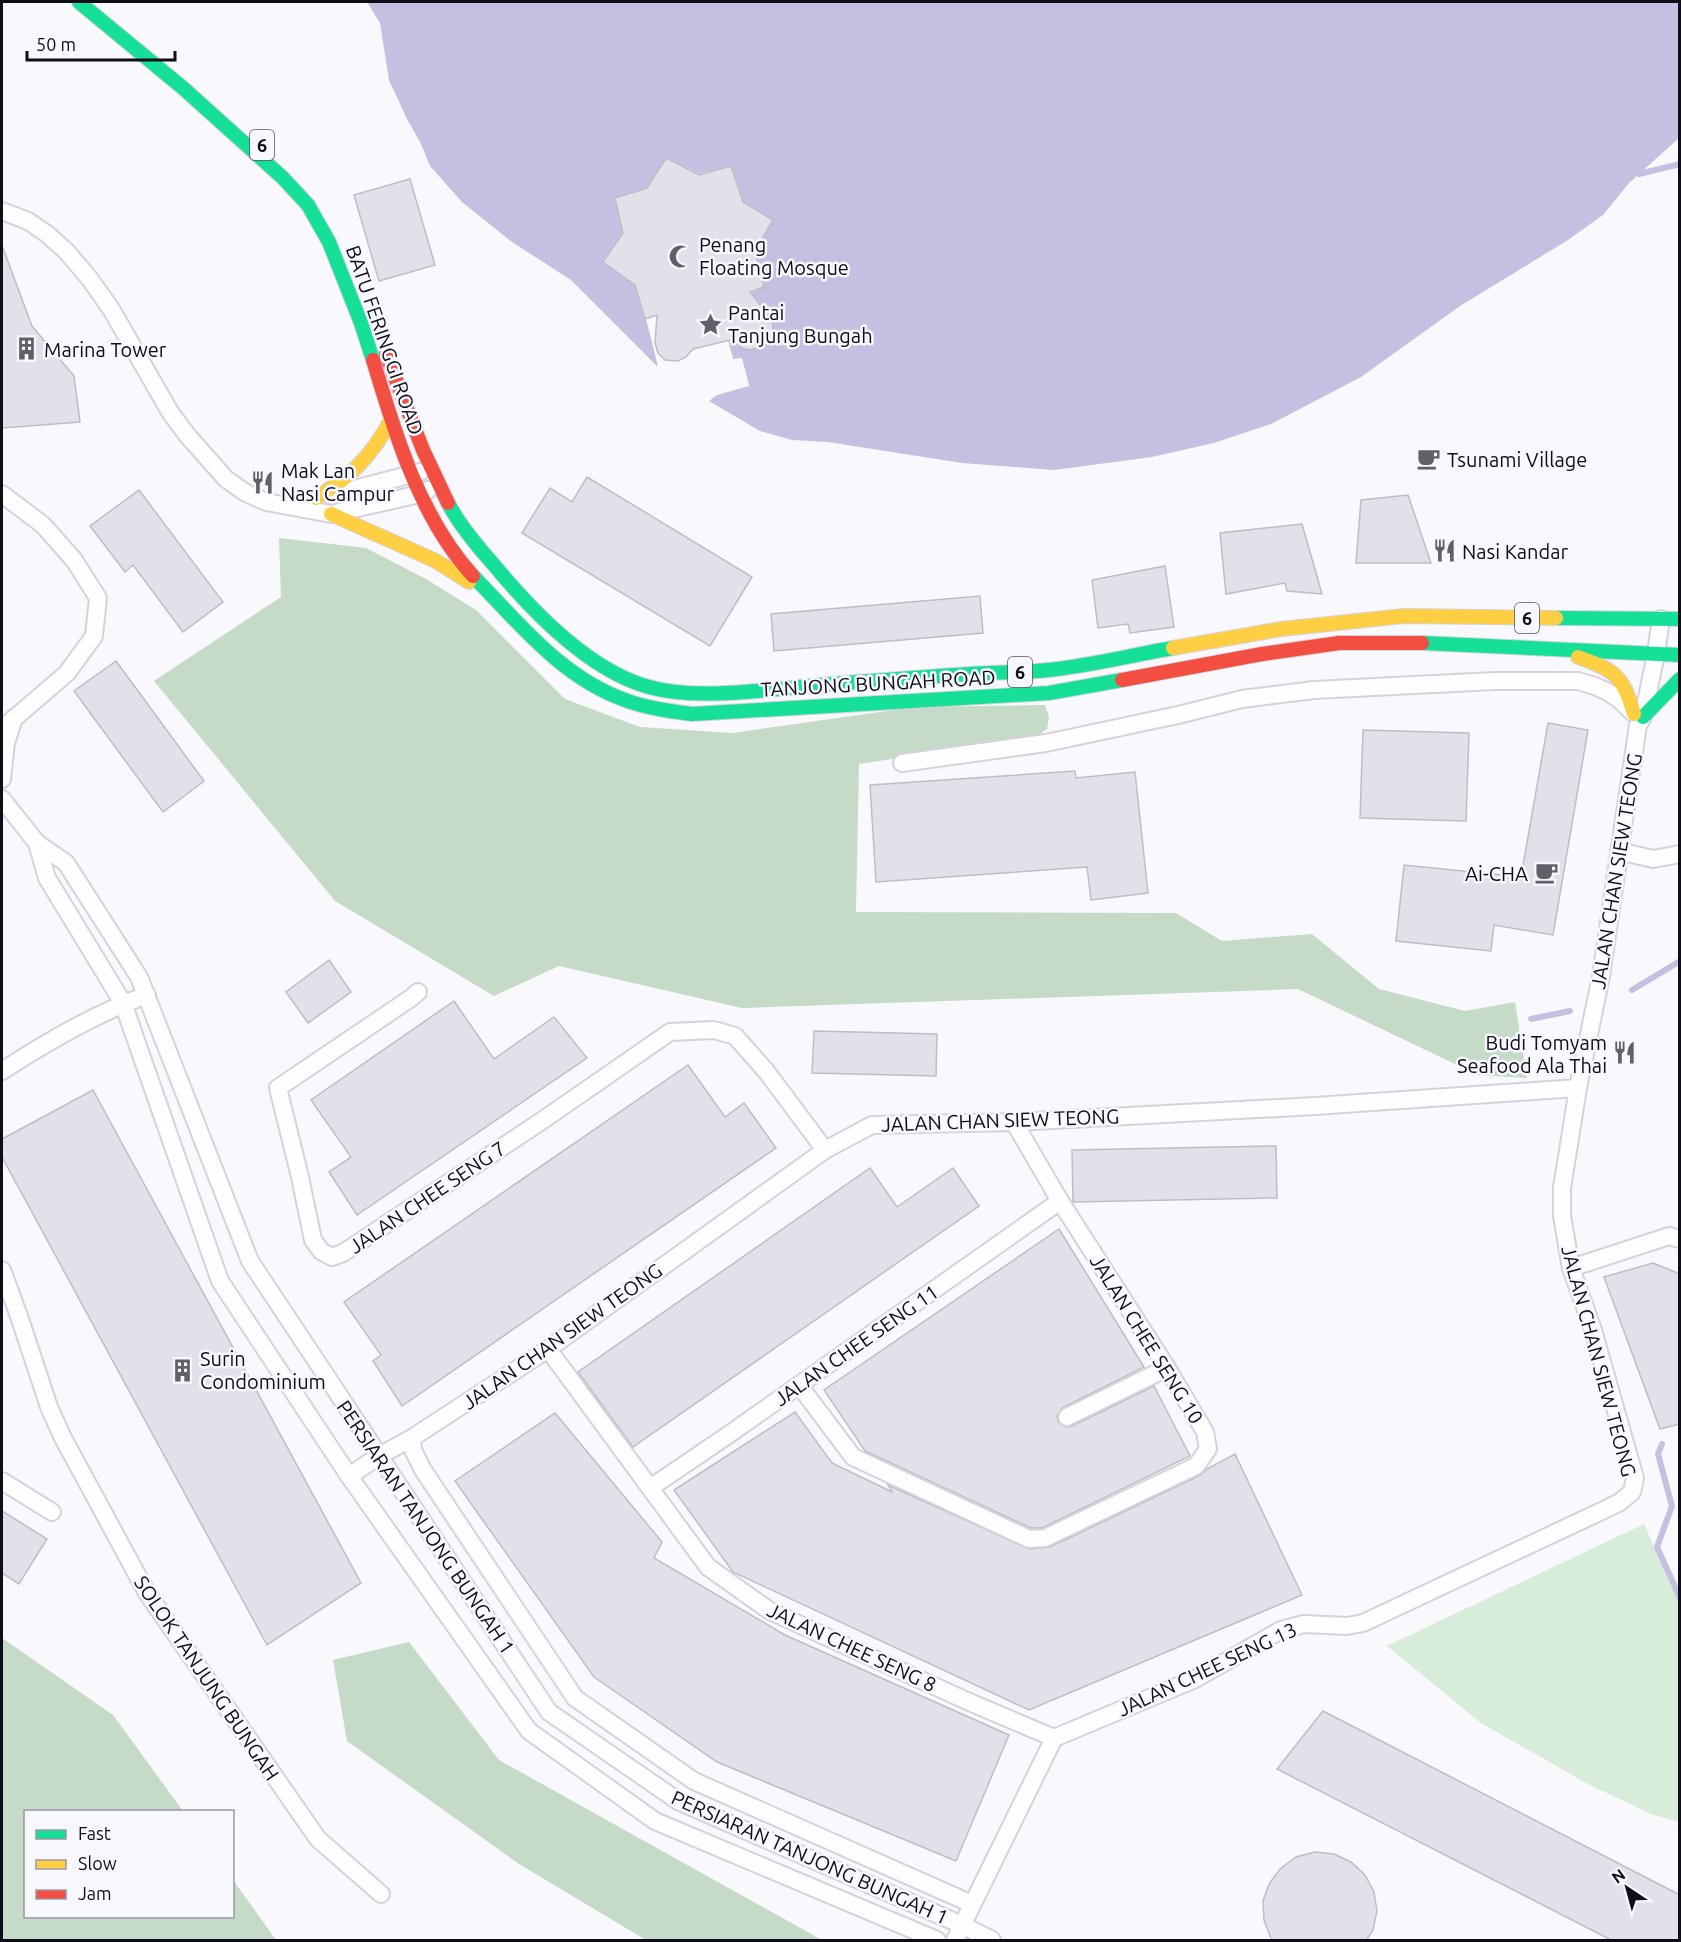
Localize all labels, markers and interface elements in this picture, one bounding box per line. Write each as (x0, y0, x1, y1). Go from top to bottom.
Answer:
scale bar (27, 24, 176, 62)
text: 50 m (36, 34, 76, 54)
road number: 6 (250, 130, 274, 160)
place label: Penang Floating Mosque (699, 233, 849, 279)
street label: BATU FERINGGI ROAD (342, 242, 428, 438)
mosque icon: Penang Floating Mosque (668, 243, 694, 269)
place label: Pantai Tanjung Bungah (728, 301, 873, 347)
place icon: Pantai Tanjung Bungah (697, 311, 723, 337)
building icon: Marina Tower (13, 336, 39, 362)
place label: Marina Tower (44, 338, 167, 361)
cafe icon: Tsunami Village (1416, 446, 1442, 472)
place label: Tsunami Village (1447, 448, 1587, 471)
place label: Mak Lan Nasi Campur (281, 459, 395, 505)
restaurant icon: Mak Lan Nasi Campur (250, 469, 276, 495)
restaurant icon: Nasi Kandar (1431, 538, 1457, 564)
place label: Nasi Kandar (1462, 540, 1569, 563)
road number: 6 (1515, 603, 1539, 633)
road number: 6 (1008, 657, 1032, 687)
street label: TANJONG BUNGAH ROAD (760, 665, 996, 701)
street label: JALAN CHAN SIEW TEONG (1586, 751, 1646, 991)
cafe icon: Ai-CHA (1533, 860, 1559, 886)
place label: Ai-CHA (1465, 862, 1528, 885)
place label: Budi Tomyam Seafood Ala Thai (1457, 1031, 1607, 1077)
restaurant icon: Budi Tomyam Seafood Ala Thai (1612, 1040, 1638, 1066)
street label: JALAN CHAN SIEW TEONG (880, 1104, 1120, 1136)
street label: JALAN CHEE SENG 7 (344, 1136, 510, 1258)
street label: JALAN CHAN SIEW TEONG (1557, 1243, 1641, 1479)
street label: JALAN CHEE SENG 10 (1086, 1250, 1208, 1428)
street label: JALAN CHAN SIEW TEONG (458, 1258, 666, 1414)
street label: JALAN CHEE SENG 11 (770, 1280, 942, 1410)
place label: Surin Condominium (200, 1347, 326, 1393)
building icon: Surin Condominium (169, 1357, 195, 1383)
street label: PERSIARAN TANJONG BUNGAH 1 (332, 1396, 520, 1658)
street label: SOLOK TANJUNG BUNGAH (130, 1571, 284, 1785)
street label: JALAN CHEE SENG 8 (764, 1598, 940, 1696)
street label: JALAN CHEE SENG 13 (1114, 1617, 1300, 1721)
street label: PERSIARAN TANJONG BUNGAH 1 (668, 1785, 952, 1929)
legend (24, 1810, 234, 1918)
text: Fast (78, 1823, 111, 1843)
text: Slow (78, 1853, 117, 1873)
north arrow (1597, 1858, 1657, 1918)
text: N (1608, 1865, 1628, 1887)
text: Jam (78, 1883, 112, 1903)

